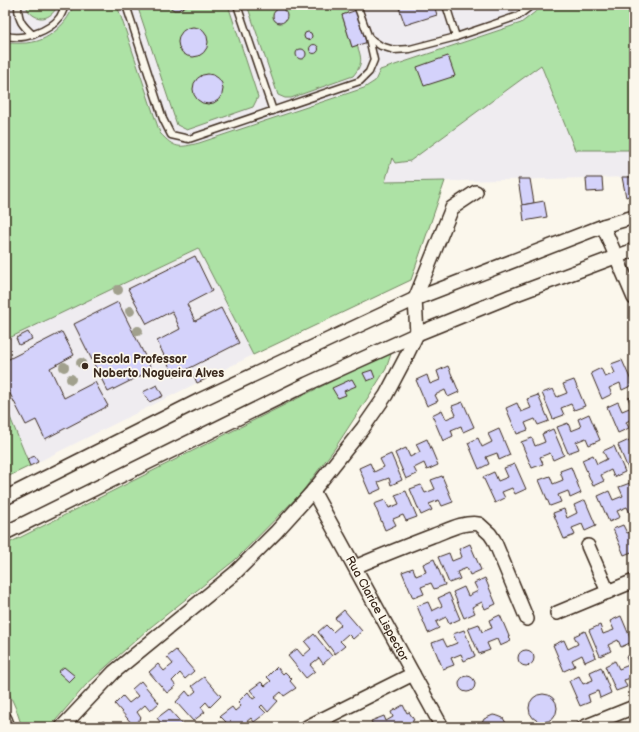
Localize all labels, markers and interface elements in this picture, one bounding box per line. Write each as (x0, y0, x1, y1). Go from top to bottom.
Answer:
place label: Escola Professor Noberto Nogueira Alves (93, 352, 224, 381)
marker: Escola Professor Noberto Nogueira Alves (80, 361, 90, 371)
street label: Rua Clarice Lispector (342, 554, 412, 665)

